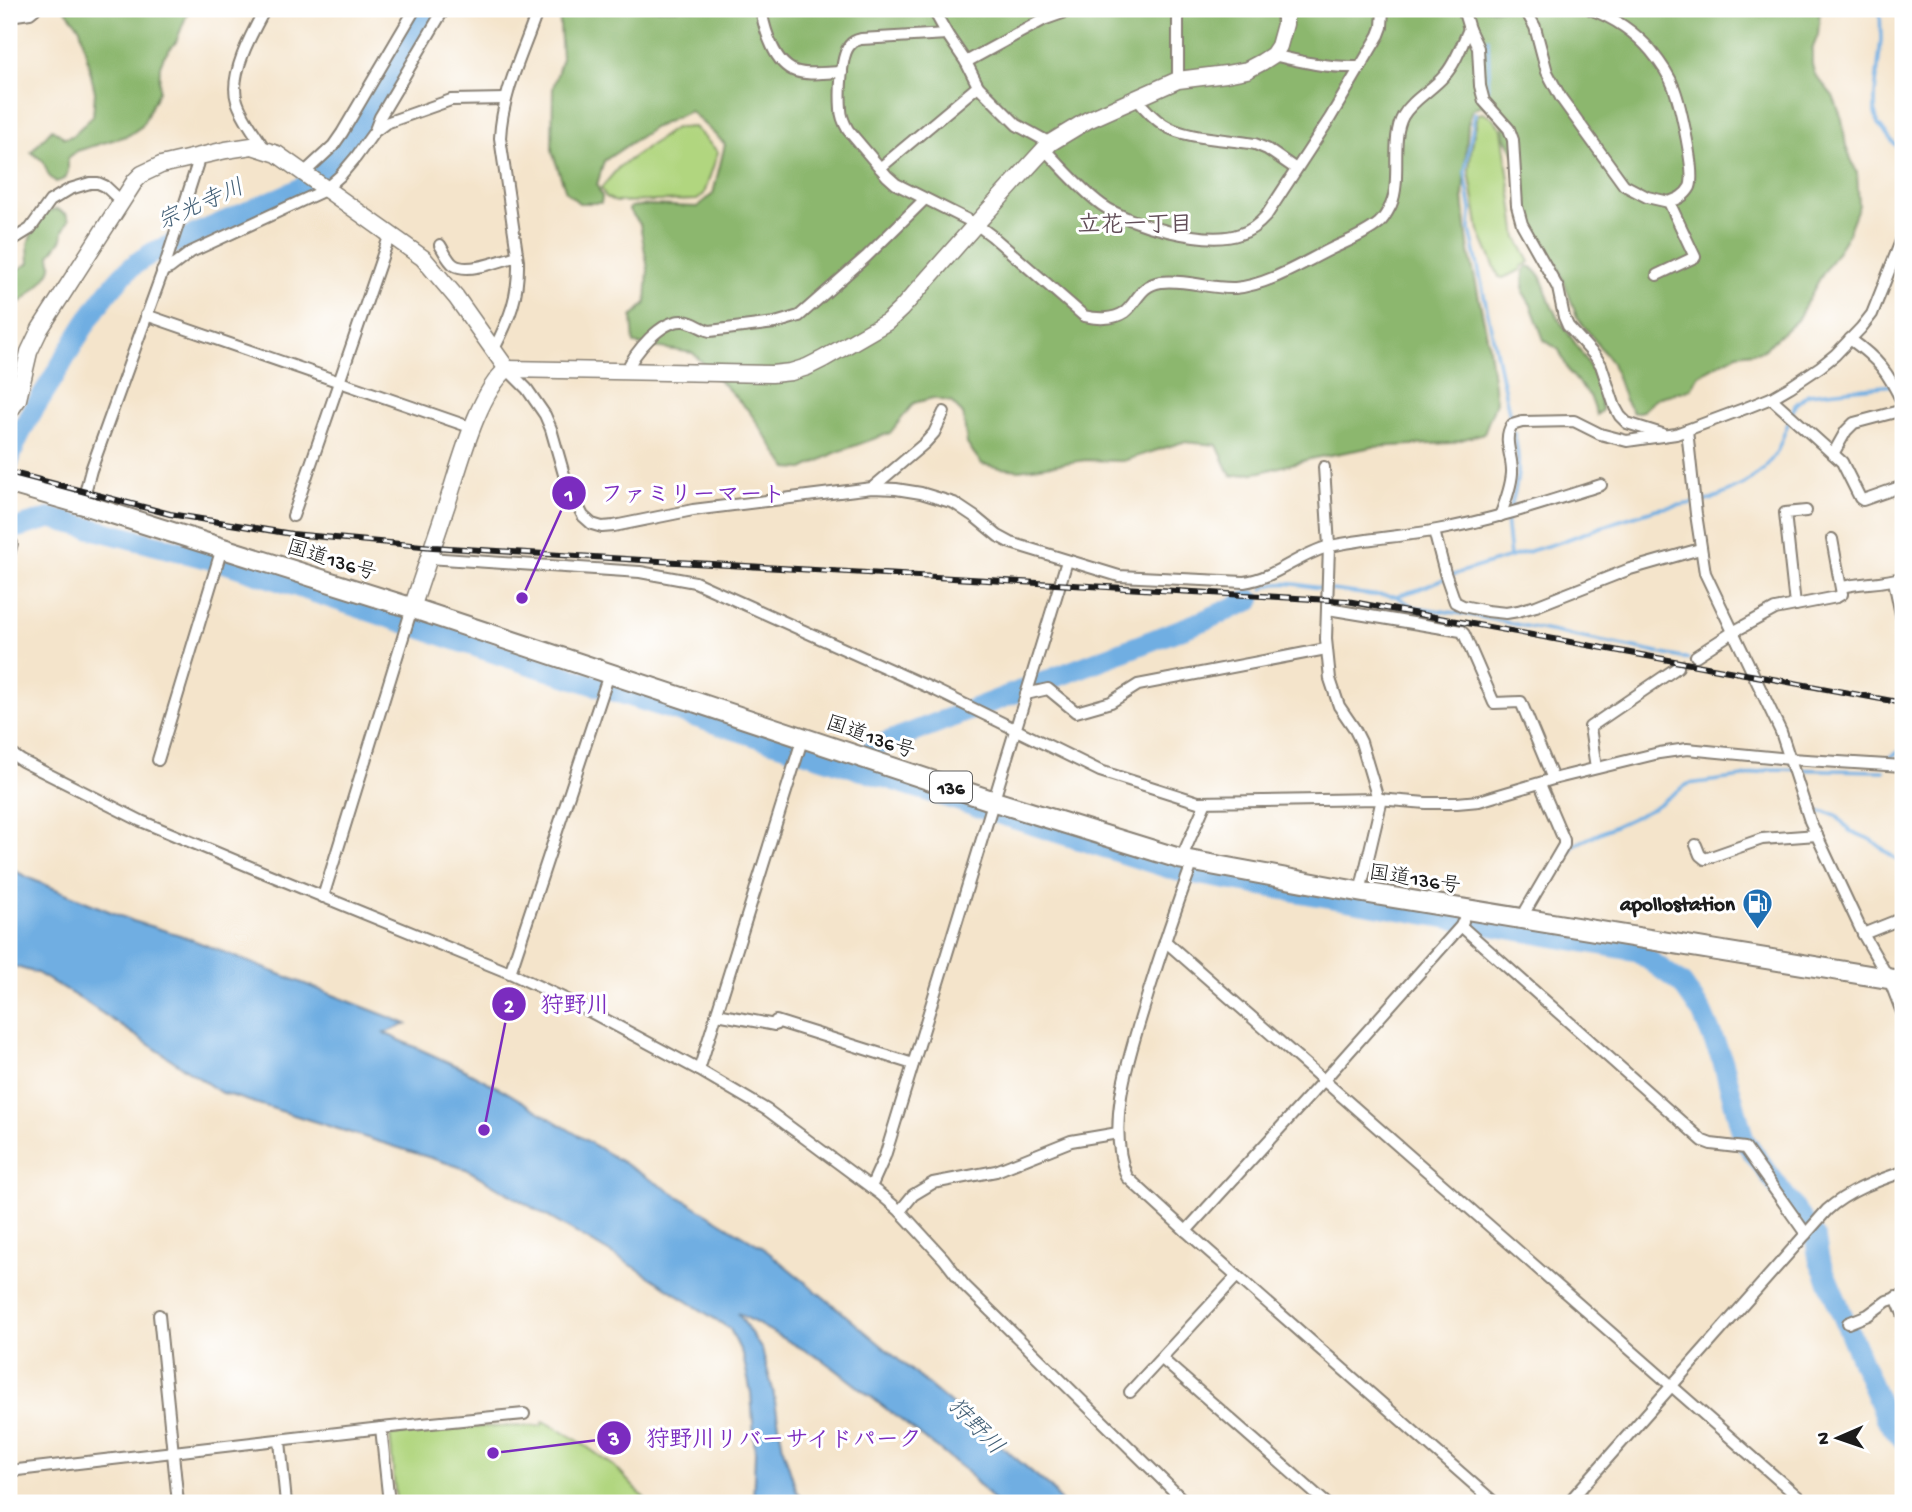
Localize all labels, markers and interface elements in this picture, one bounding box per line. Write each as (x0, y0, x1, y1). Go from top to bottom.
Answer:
water label: 宗光寺川 (154, 174, 249, 237)
district label: 立花一丁目 (1078, 212, 1193, 240)
callout: ファミリーマート (552, 471, 799, 515)
text: ファミリーマート (601, 483, 785, 510)
text: 1 (564, 485, 573, 510)
street label: 国道136号 (283, 536, 379, 588)
street label: 国道136号 (822, 711, 918, 766)
road number: 136 (930, 772, 972, 802)
street label: 国道136号 (1367, 861, 1463, 901)
fuel station icon: apollostation (1741, 886, 1775, 930)
place label: apollostation (1619, 894, 1736, 919)
callout: 狩野川 (491, 982, 623, 1026)
text: 狩野川 (541, 993, 610, 1021)
text: 2 (504, 996, 515, 1021)
water label: 狩野川 (941, 1393, 1008, 1462)
north arrow (1804, 1404, 1874, 1474)
callout: 狩野川リバーサイドパーク (597, 1416, 936, 1460)
text: 狩野川リバーサイドパーク (646, 1427, 922, 1455)
text: 3 (608, 1429, 620, 1454)
text: N (1813, 1432, 1836, 1445)

